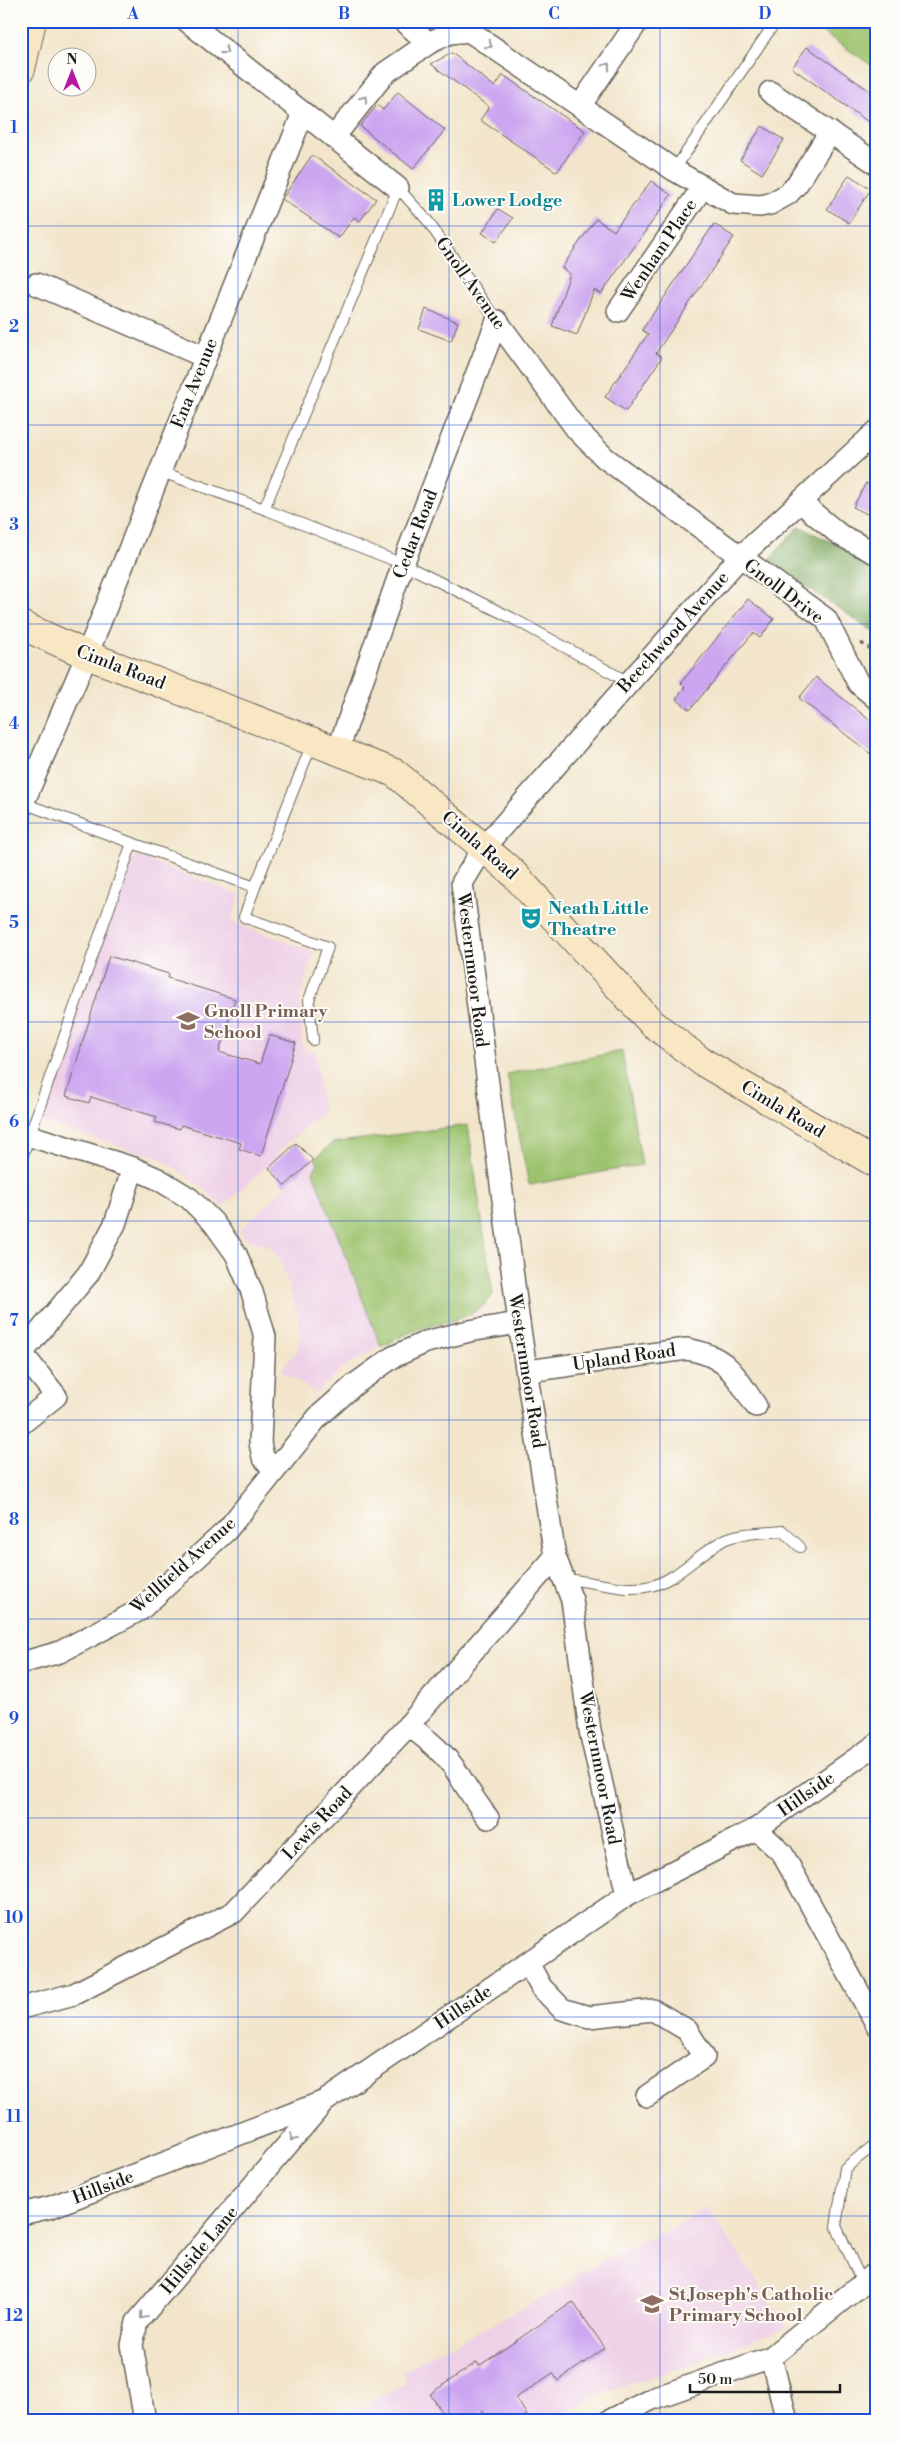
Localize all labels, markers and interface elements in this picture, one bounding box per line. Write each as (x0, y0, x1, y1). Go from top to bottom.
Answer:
text: A (126, 4, 139, 24)
text: B (338, 4, 350, 24)
text: C (548, 4, 560, 24)
text: D (759, 4, 772, 24)
one-way arrow (483, 39, 493, 48)
one-way arrow (219, 46, 228, 54)
north arrow (48, 48, 98, 98)
text: N (66, 51, 78, 69)
one-way arrow (601, 62, 610, 72)
one-way arrow (359, 96, 367, 105)
text: 1 (10, 118, 18, 138)
building icon: Lower Lodge (423, 187, 449, 213)
place label: Lower Lodge (452, 189, 563, 212)
street label: Wenham Place (616, 194, 702, 307)
street label: Gnoll Avenue (430, 233, 511, 334)
text: 2 (9, 317, 19, 337)
street label: Ena Avenue (166, 335, 223, 432)
street label: Cedar Road (388, 485, 443, 582)
text: 3 (9, 515, 19, 535)
street label: Gnoll Drive (739, 554, 828, 629)
street label: Beechwood Avenue (612, 567, 734, 699)
street label: Cimla Road (73, 640, 170, 695)
text: 4 (9, 714, 20, 734)
street label: Cimla Road (437, 806, 523, 885)
street label: Westernmoor Road (451, 890, 493, 1049)
place label: Neath Little Theatre (548, 897, 649, 941)
theatre icon: Neath Little Theatre (518, 905, 544, 931)
text: 5 (9, 913, 19, 933)
place label: Gnoll Primary School (204, 1000, 328, 1044)
school or university icon: Gnoll Primary School (175, 1008, 201, 1034)
street label: Cimla Road (737, 1075, 830, 1144)
text: 6 (9, 1112, 19, 1132)
street label: Westernmoor Road (503, 1291, 550, 1450)
text: 7 (9, 1311, 19, 1331)
street label: Upland Road (571, 1339, 678, 1376)
text: 8 (9, 1510, 19, 1530)
street label: Wellfield Avenue (125, 1512, 241, 1619)
street label: Westernmoor Road (573, 1689, 626, 1847)
text: 9 (9, 1709, 19, 1729)
street label: Hillside (773, 1767, 839, 1822)
street label: Lewis Road (277, 1781, 358, 1865)
text: 10 (5, 1908, 23, 1928)
street label: Hillside (430, 1980, 496, 2035)
text: 11 (6, 2107, 22, 2127)
one-way arrow (290, 2133, 299, 2142)
street label: Hillside (69, 2165, 137, 2210)
street label: Hillside Lane (156, 2201, 243, 2299)
place label: St Joseph's Catholic Primary School (669, 2283, 833, 2327)
school or university icon: St Joseph's Catholic Primary School (639, 2291, 665, 2317)
text: 12 (5, 2306, 23, 2326)
one-way arrow (140, 2310, 149, 2319)
scale bar (690, 2362, 840, 2394)
text: 50 m (698, 2370, 732, 2389)

